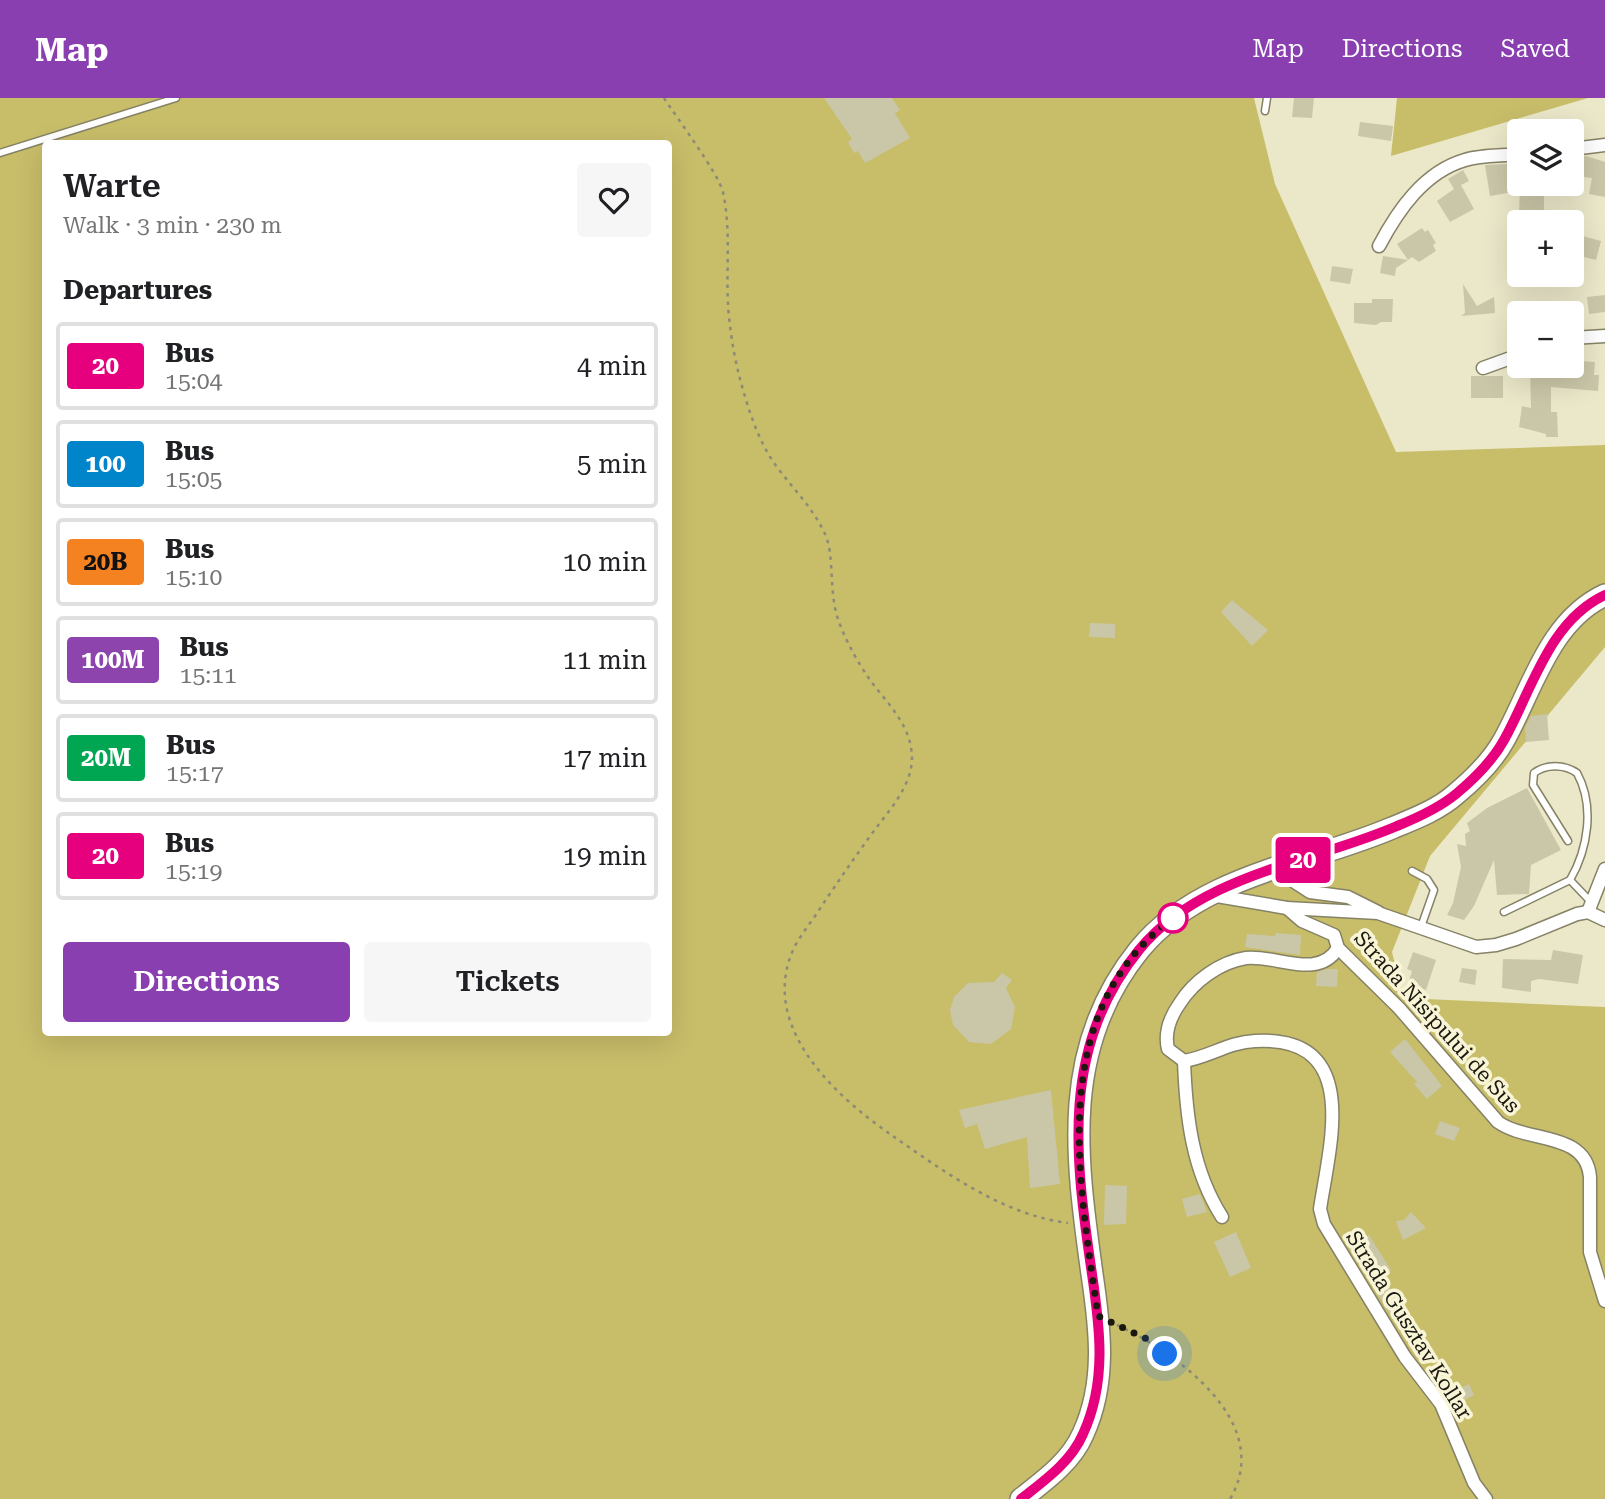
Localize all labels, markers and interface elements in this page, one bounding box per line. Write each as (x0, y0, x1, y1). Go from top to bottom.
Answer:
text: Map (35, 30, 109, 69)
text: Map (1252, 35, 1304, 63)
text: Directions (1342, 35, 1462, 63)
text: Saved (1500, 35, 1570, 63)
map controls (1507, 119, 1584, 378)
button: layers (1507, 119, 1584, 196)
button: heart (577, 163, 651, 237)
text: Warte (63, 166, 161, 205)
button: + (1507, 210, 1584, 287)
text: Walk · 3 min · 230 m (63, 212, 282, 239)
text: Departures (63, 275, 212, 305)
button: − (1507, 301, 1584, 378)
text: Bus (165, 338, 214, 368)
text: 4 min (577, 351, 647, 381)
text: 20 (92, 352, 119, 380)
text: 15:04 (165, 368, 222, 395)
text: Bus (165, 436, 214, 466)
text: 5 min (577, 449, 647, 479)
text: 100 (85, 450, 126, 478)
text: 15:05 (165, 466, 222, 493)
text: Bus (165, 534, 214, 564)
text: 10 min (563, 547, 647, 577)
text: 20B (83, 548, 128, 576)
text: 15:10 (165, 564, 222, 591)
text: Bus (180, 632, 229, 662)
text: 11 min (563, 645, 647, 675)
text: 100M (81, 646, 145, 674)
text: 15:11 (180, 662, 237, 689)
text: Bus (166, 730, 215, 760)
text: 17 min (563, 743, 647, 773)
text: 20M (81, 744, 131, 772)
text: 15:17 (166, 760, 224, 787)
text: Bus (165, 828, 214, 858)
line badge: 20 (1272, 837, 1334, 883)
text: 19 min (563, 841, 647, 871)
text: 20 (92, 842, 119, 870)
text: 20 (1290, 846, 1316, 874)
text: 15:19 (165, 858, 222, 885)
unlabelled marker (1158, 903, 1188, 933)
street label: Strada Nisipului de Sus (1349, 926, 1525, 1118)
button: Directions (63, 942, 350, 1022)
button: Tickets (364, 942, 651, 1022)
street label: Strada Gusztav Kollar (1341, 1227, 1477, 1424)
your location (1147, 1336, 1182, 1371)

